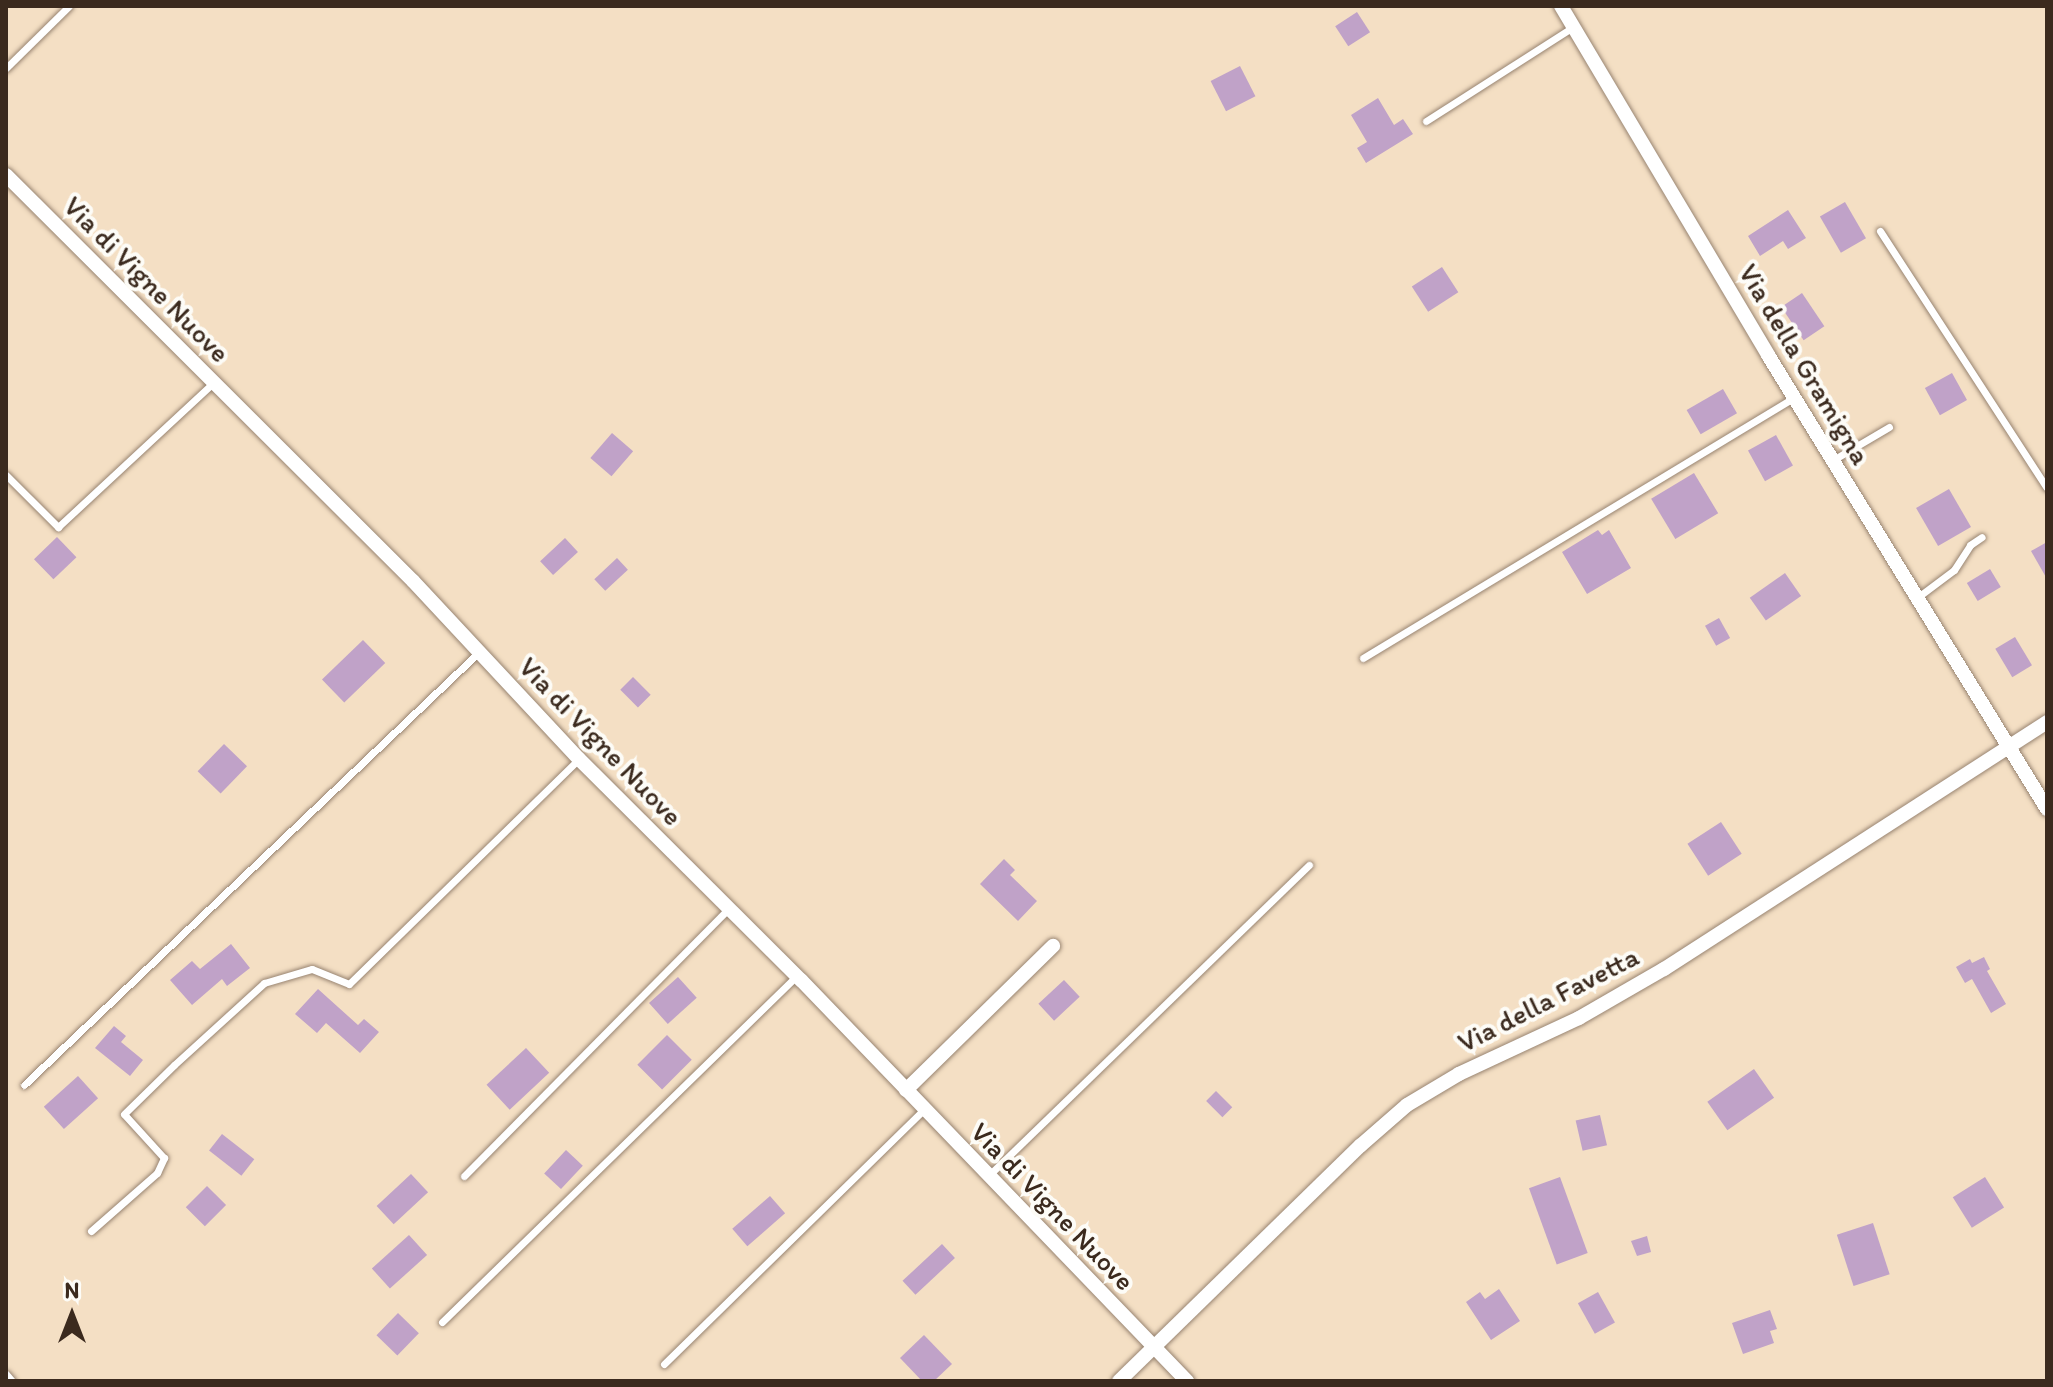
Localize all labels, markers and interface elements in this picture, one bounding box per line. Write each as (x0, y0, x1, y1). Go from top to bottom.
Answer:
street label: Via di Vigne Nuove (57, 189, 237, 369)
street label: Via della Gramigna (1732, 258, 1878, 470)
street label: Via di Vigne Nuove (512, 650, 690, 832)
street label: Via della Favetta (1453, 939, 1643, 1059)
street label: Via di Vigne Nuove (964, 1115, 1142, 1297)
north arrow (32, 1275, 112, 1355)
text: N (65, 1277, 79, 1304)

